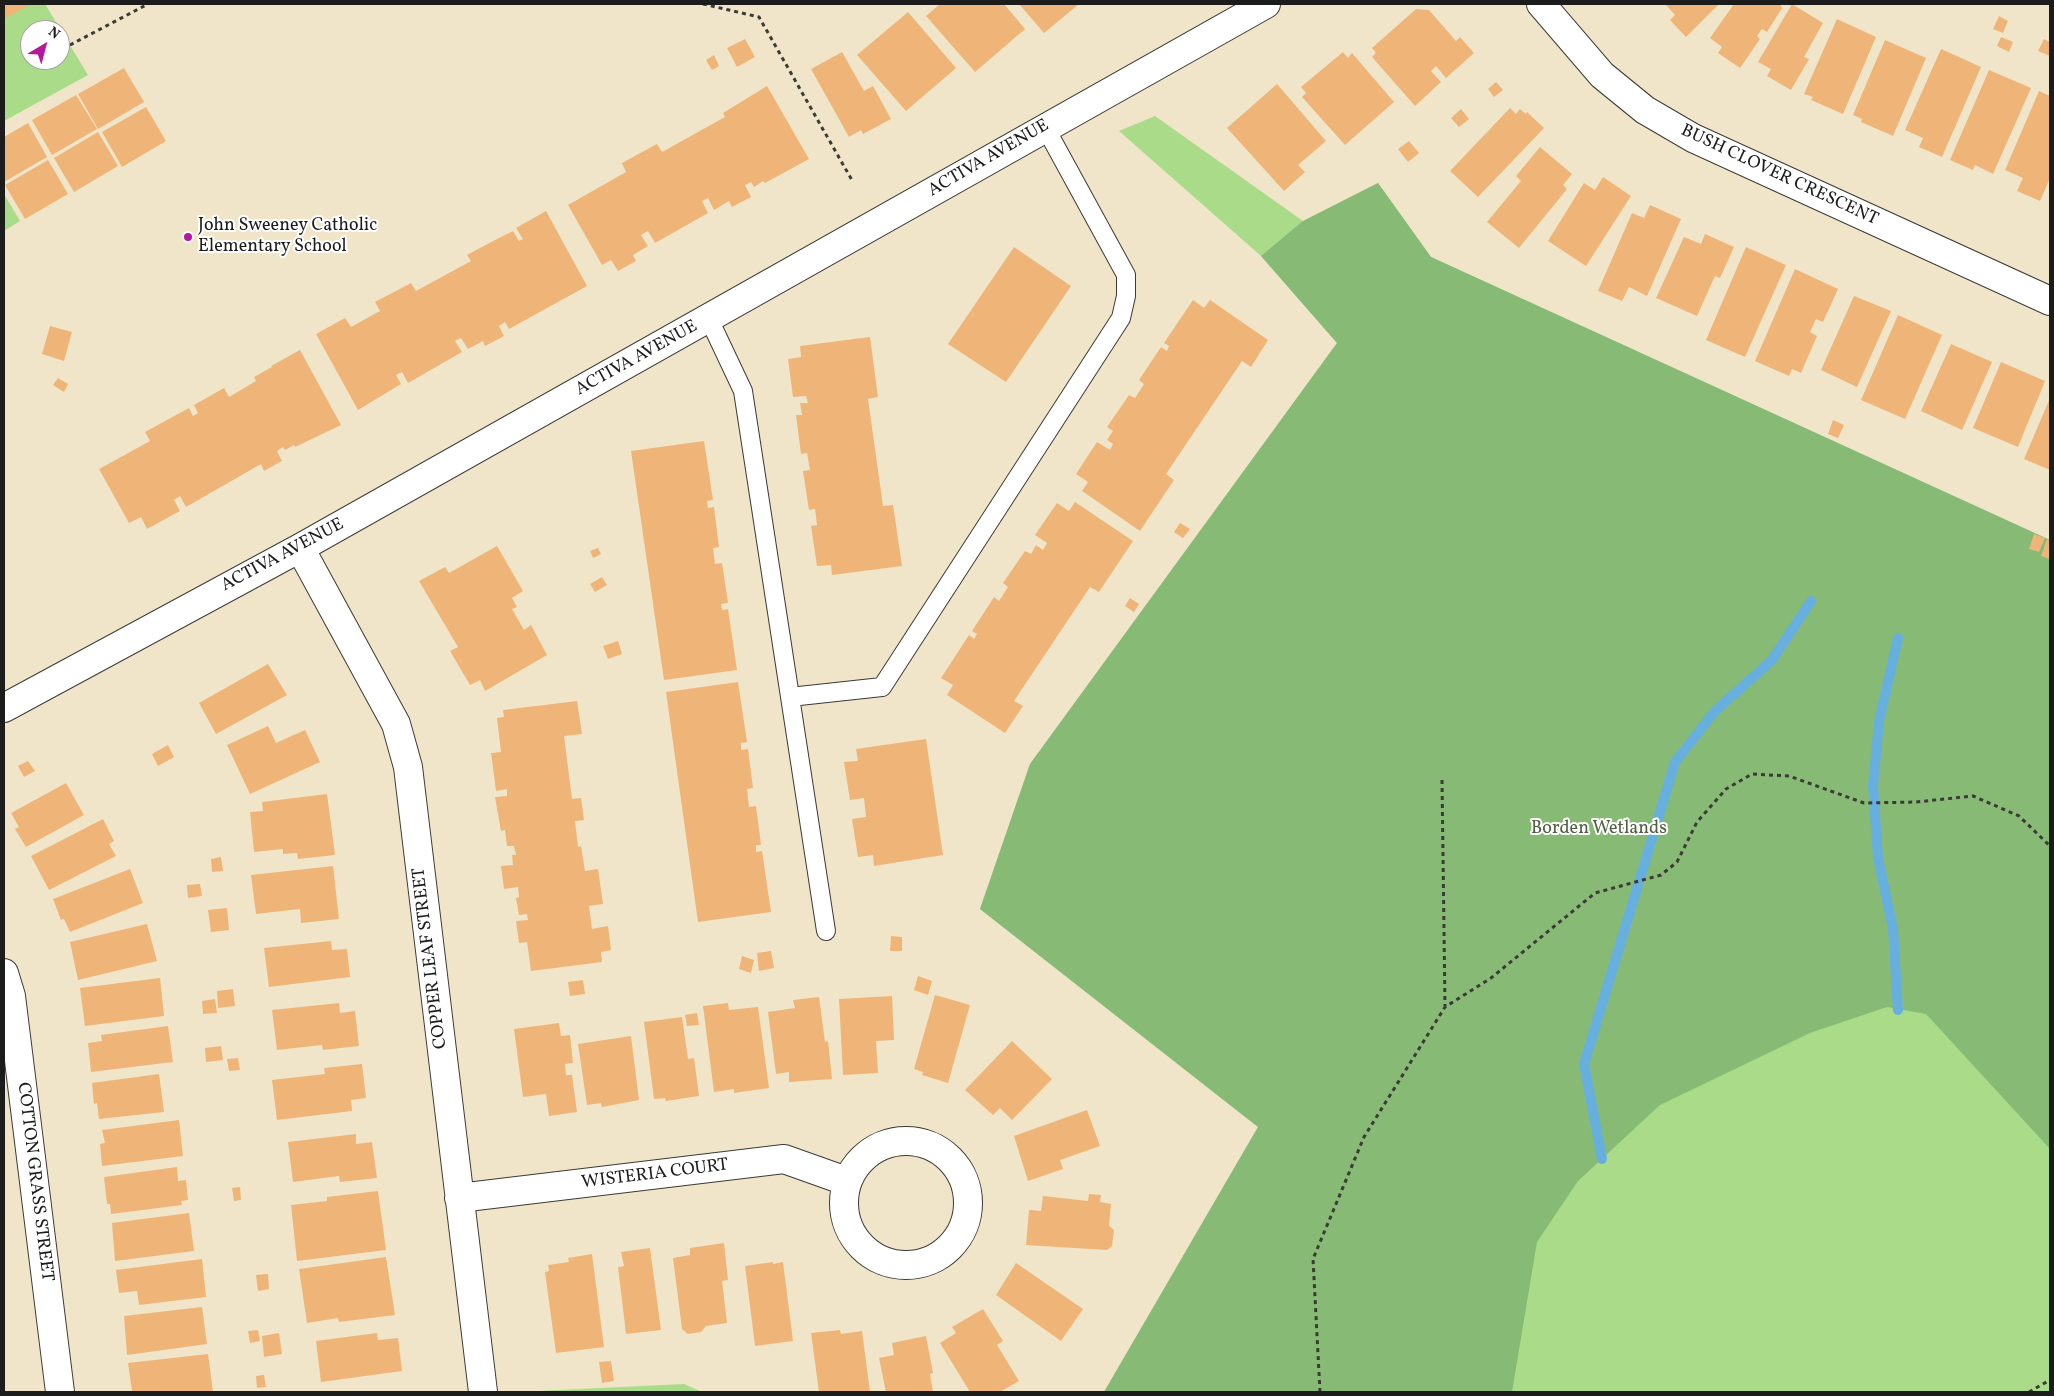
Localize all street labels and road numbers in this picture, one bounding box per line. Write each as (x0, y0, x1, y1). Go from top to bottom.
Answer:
street label: ACTIVA AVENUE (925, 116, 1053, 202)
street label: BUSH CLOVER CRESCENT (1677, 121, 1881, 231)
street label: ACTIVA AVENUE (572, 317, 702, 401)
street label: ACTIVA AVENUE (218, 515, 348, 597)
street label: COPPER LEAF STREET (409, 866, 453, 1050)
street label: COTTON GRASS STREET (11, 1081, 57, 1283)
street label: WISTERIA COURT (580, 1155, 730, 1195)

